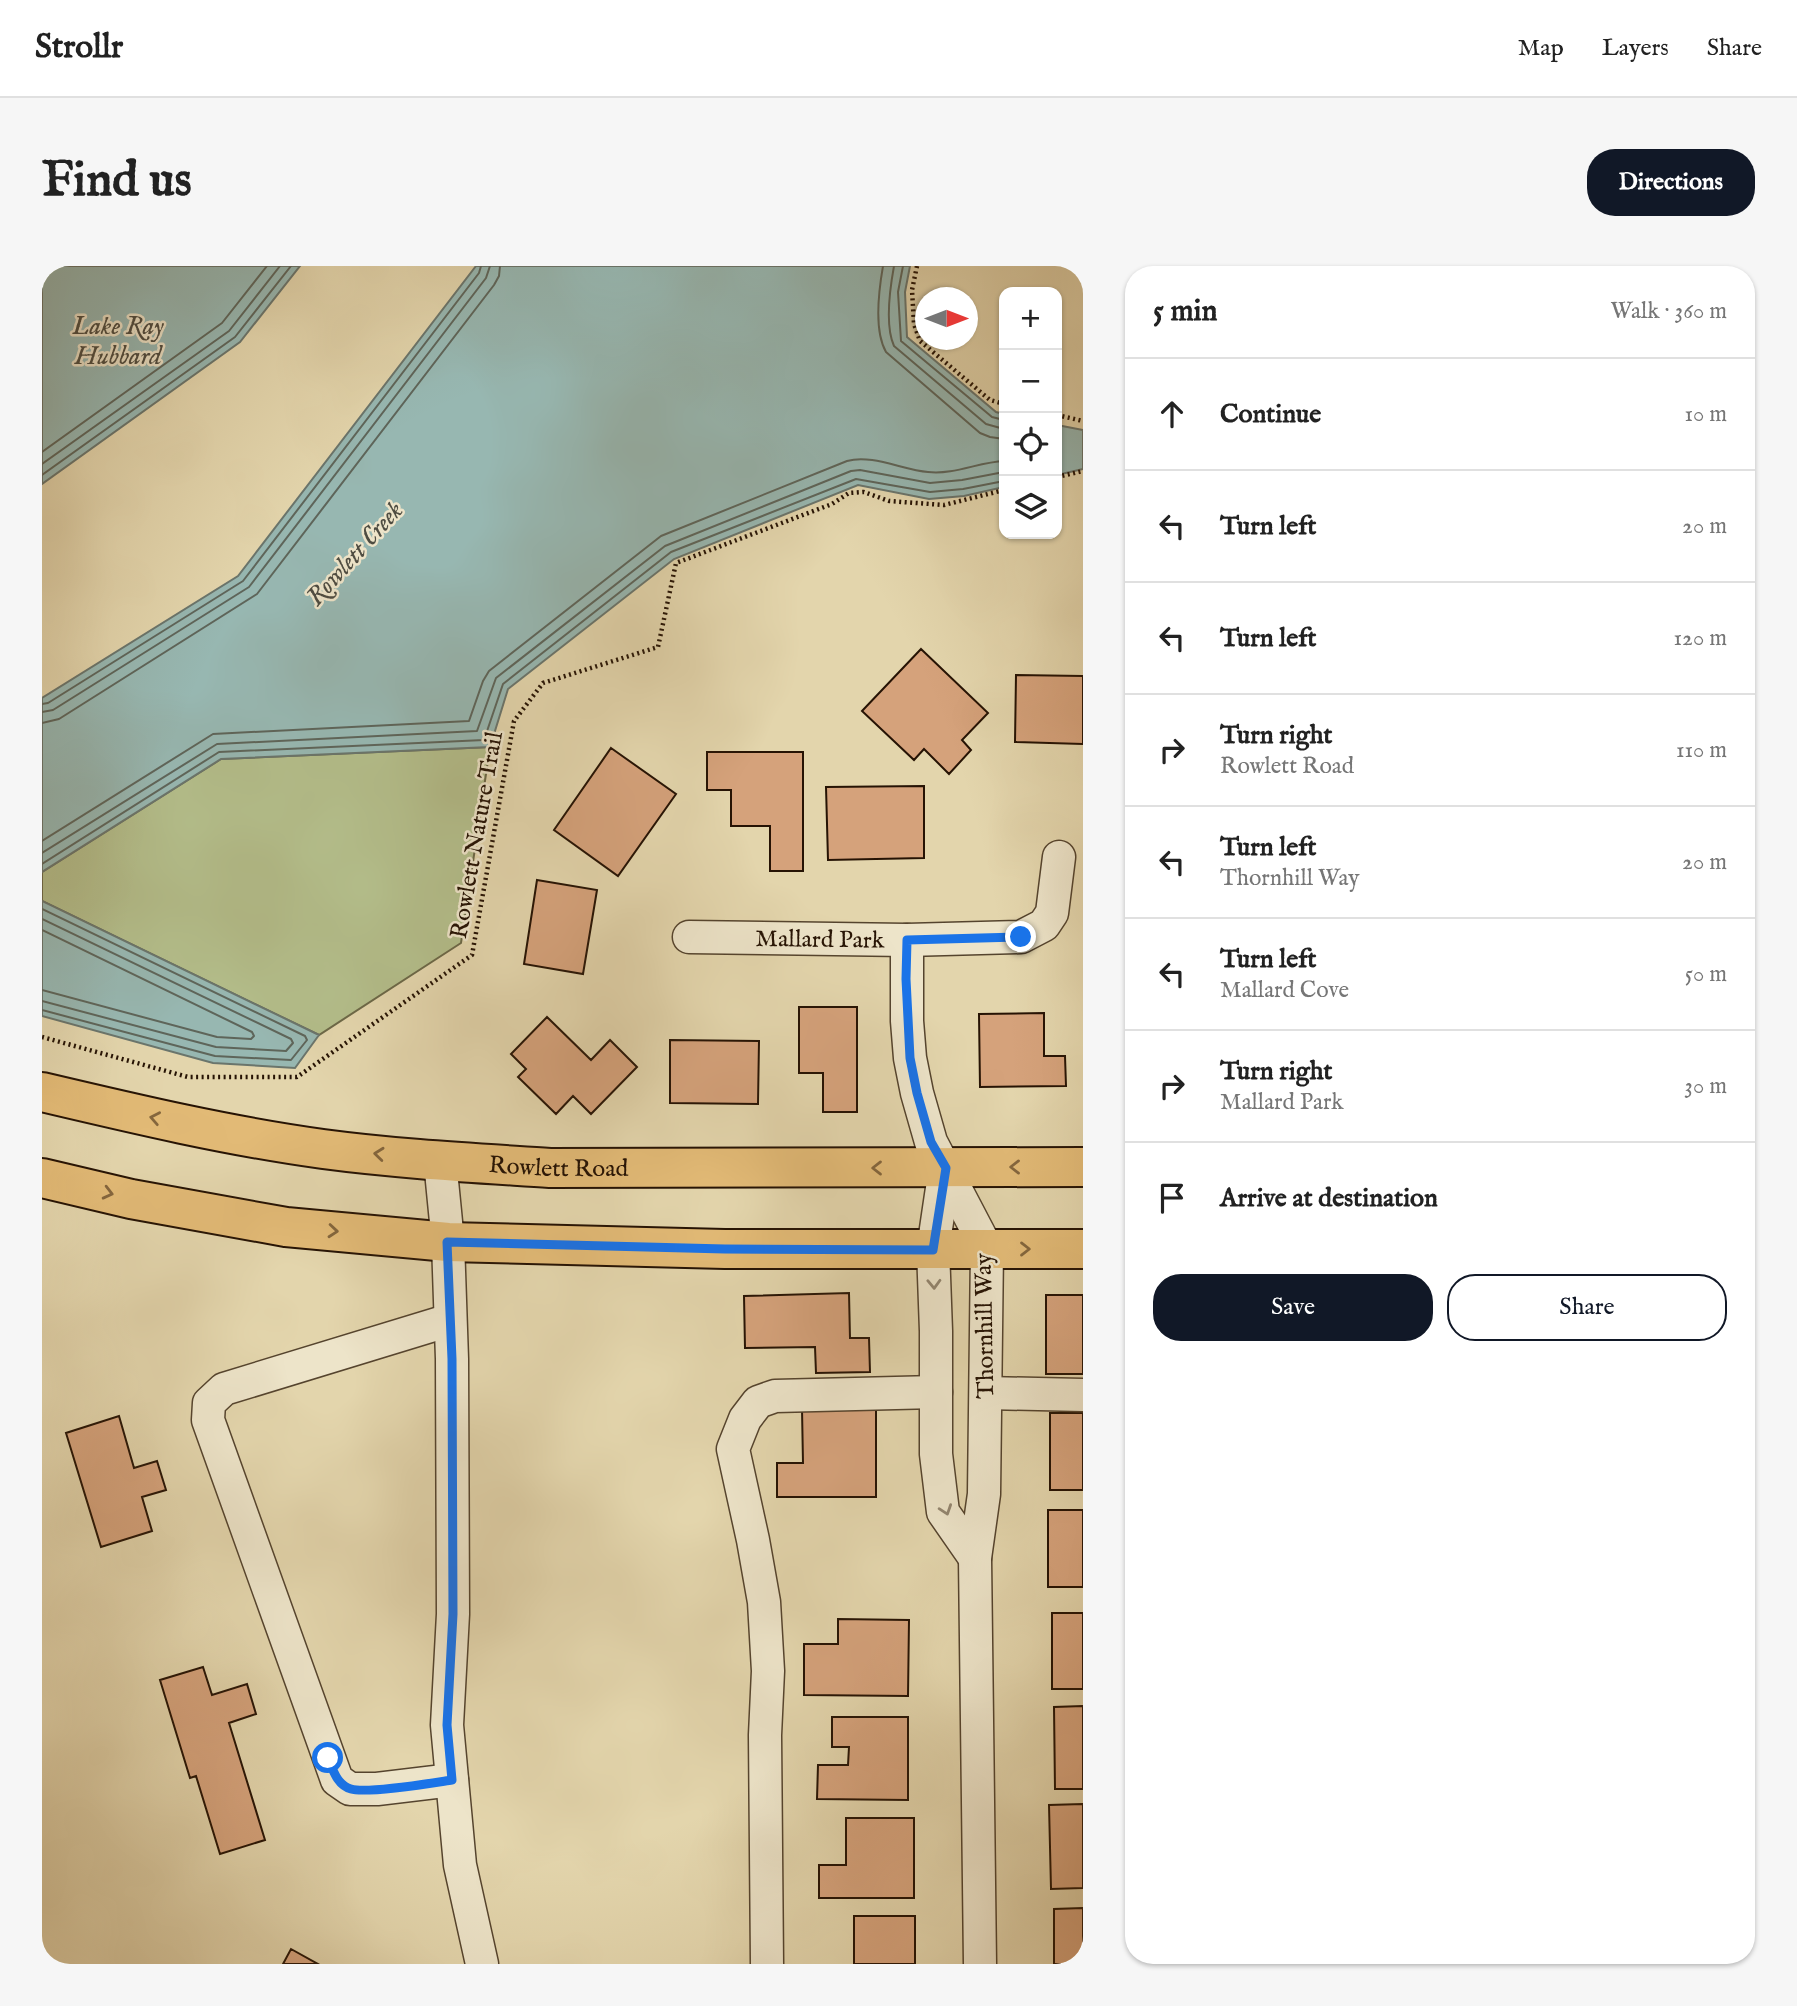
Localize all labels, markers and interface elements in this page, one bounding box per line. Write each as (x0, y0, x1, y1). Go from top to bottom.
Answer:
text: Strollr (35, 27, 123, 69)
text: Map (1518, 33, 1564, 64)
text: Layers (1602, 33, 1669, 64)
text: Share (1707, 33, 1762, 64)
button: Directions (1587, 149, 1755, 216)
text: Find us (42, 151, 192, 213)
north arrow (915, 287, 978, 350)
map controls (999, 287, 1062, 539)
button: + (999, 287, 1062, 350)
text: 5 min (1153, 293, 1218, 331)
text: Walk · 360 m (1610, 297, 1727, 326)
water label: Lake Ray Hubbard (71, 310, 164, 373)
button: − (999, 350, 1062, 413)
icon: ahead (1153, 395, 1191, 433)
text: Continue (1220, 398, 1321, 431)
text: 10 m (1684, 400, 1727, 429)
button: locate (999, 413, 1062, 476)
button: layers (999, 476, 1062, 539)
water label: Rowlett Creek (299, 494, 411, 613)
icon: left (1153, 507, 1191, 545)
text: Turn left (1220, 510, 1317, 543)
text: 20 m (1682, 512, 1727, 541)
icon: left (1153, 619, 1191, 657)
text: Turn left (1220, 622, 1317, 655)
text: 120 m (1674, 624, 1727, 653)
text: Turn right (1220, 719, 1333, 752)
street label: Rowlett Nature Trail (444, 729, 511, 941)
icon: right (1153, 731, 1191, 769)
text: 110 m (1676, 736, 1727, 765)
text: Rowlett Road (1220, 752, 1354, 781)
text: Turn left (1220, 831, 1317, 864)
icon: left (1153, 843, 1191, 881)
text: 20 m (1682, 848, 1727, 877)
text: Thornhill Way (1220, 864, 1360, 893)
route end (1005, 921, 1036, 952)
street label: Mallard Park (755, 924, 885, 957)
text: Turn left (1220, 943, 1317, 976)
icon: left (1153, 955, 1191, 993)
text: 50 m (1685, 960, 1727, 989)
text: Mallard Cove (1220, 976, 1349, 1005)
text: Turn right (1220, 1055, 1333, 1088)
icon: right (1153, 1067, 1191, 1105)
text: 30 m (1684, 1072, 1727, 1101)
text: Mallard Park (1220, 1088, 1344, 1117)
one-way arrow (149, 1111, 161, 1126)
one-way arrow (373, 1147, 385, 1162)
street label: Rowlett Road (488, 1150, 629, 1185)
one-way arrow (1009, 1159, 1020, 1175)
one-way arrow (871, 1160, 882, 1176)
icon: arrive (1153, 1179, 1191, 1217)
text: Arrive at destination (1220, 1182, 1438, 1215)
one-way arrow (102, 1185, 114, 1199)
one-way arrow (327, 1223, 338, 1238)
one-way arrow (1020, 1241, 1031, 1257)
street label: Thornhill Way (969, 1253, 1002, 1399)
button: Save (1153, 1274, 1433, 1341)
button: Share (1447, 1274, 1727, 1341)
one-way arrow (926, 1279, 942, 1290)
one-way arrow (938, 1503, 952, 1516)
route start (312, 1742, 343, 1773)

